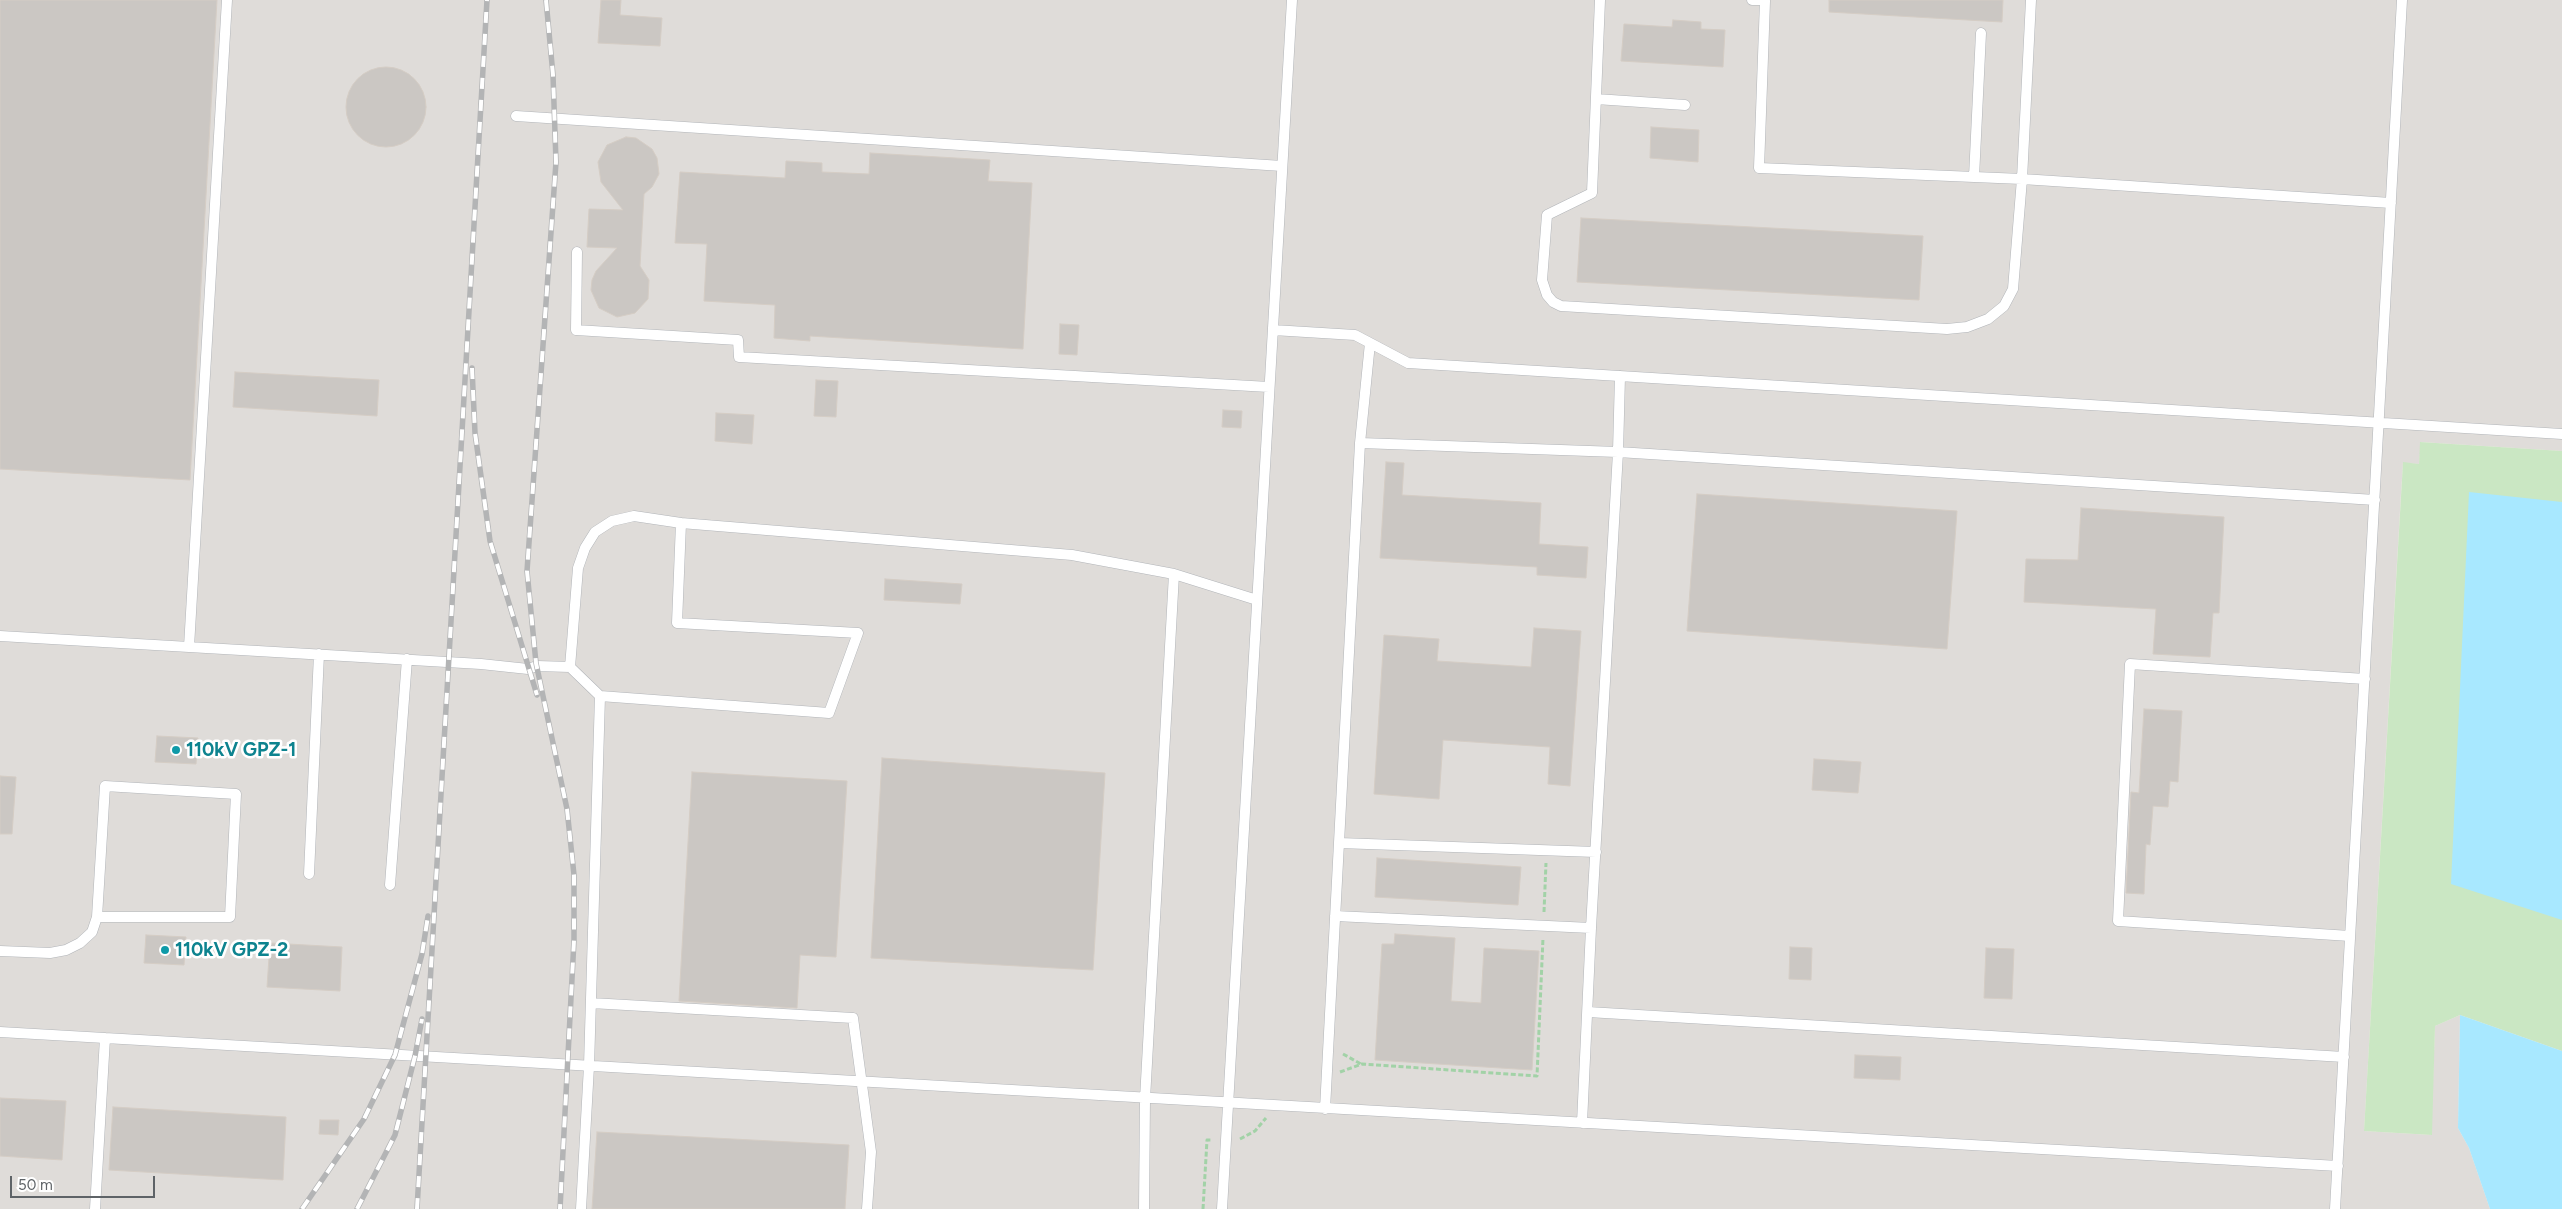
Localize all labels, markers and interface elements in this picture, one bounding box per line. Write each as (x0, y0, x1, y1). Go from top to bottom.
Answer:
place label: 110kV GPZ-1 (186, 739, 296, 761)
marker: 110kV GPZ-1 (170, 744, 182, 756)
place label: 110kV GPZ-2 (175, 939, 288, 961)
marker: 110kV GPZ-2 (159, 944, 171, 956)
scale bar (12, 1166, 158, 1198)
text: 50 m (18, 1176, 53, 1194)

